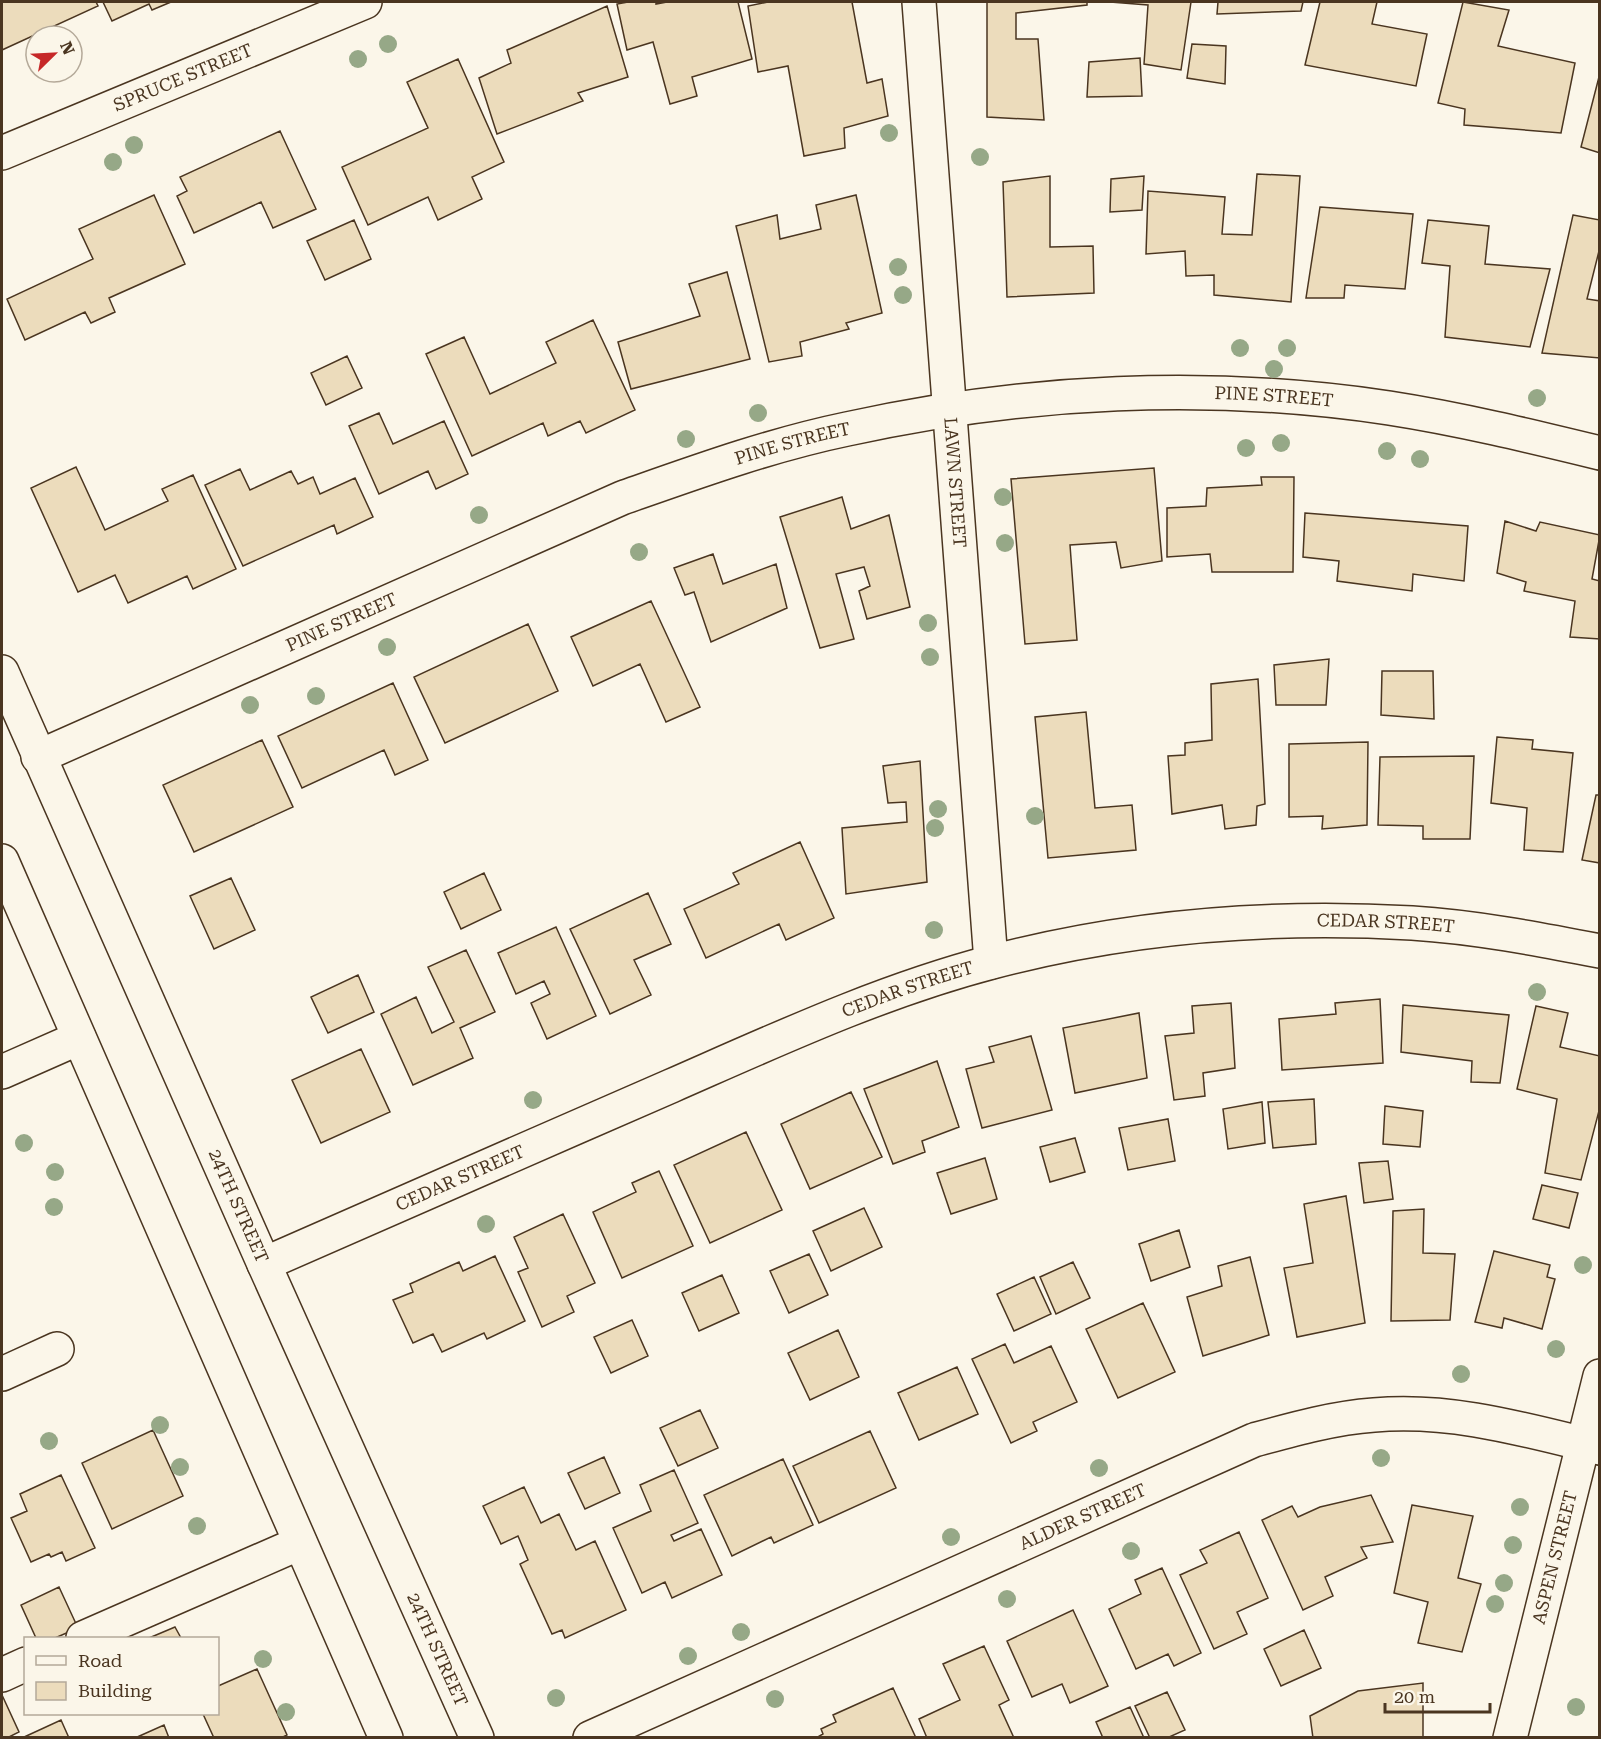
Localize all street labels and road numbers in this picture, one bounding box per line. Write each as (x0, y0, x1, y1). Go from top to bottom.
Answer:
street label: SPRUCE STREET (110, 39, 255, 116)
street label: PINE STREET (1214, 382, 1334, 411)
street label: LAWN STREET (940, 417, 971, 549)
street label: PINE STREET (732, 418, 852, 469)
street label: PINE STREET (283, 588, 400, 656)
street label: CEDAR STREET (1317, 910, 1456, 937)
street label: CEDAR STREET (838, 957, 976, 1022)
street label: CEDAR STREET (392, 1140, 527, 1215)
street label: 24TH STREET (204, 1146, 273, 1266)
street label: ALDER STREET (1016, 1479, 1149, 1554)
street label: ASPEN STREET (1528, 1489, 1581, 1626)
street label: 24TH STREET (403, 1589, 472, 1709)

